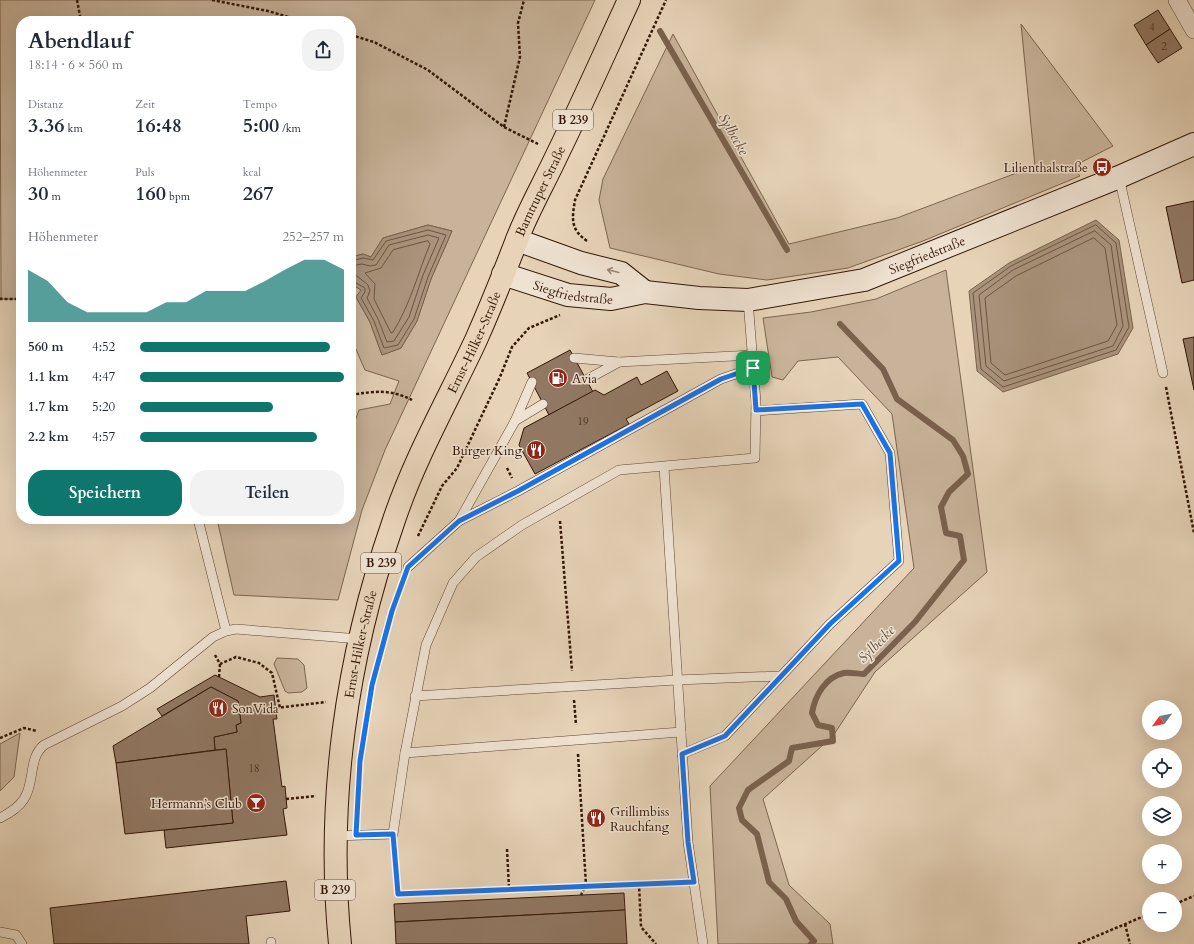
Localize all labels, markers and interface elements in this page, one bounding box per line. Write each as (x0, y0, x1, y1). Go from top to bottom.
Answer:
house number: 4 (1149, 20, 1155, 35)
text: Abendlauf (28, 26, 131, 56)
button: share (302, 29, 344, 71)
house number: 2 (1161, 39, 1167, 54)
text: 18:14 · 6 × 560 m (28, 56, 123, 74)
text: Distanz (28, 97, 63, 112)
text: Zeit (135, 97, 155, 112)
text: Tempo (243, 97, 277, 112)
road number: B 239 (553, 110, 593, 130)
water label: Sylbecke (714, 110, 753, 159)
text: 3.36 (28, 112, 65, 139)
text: 16:48 (135, 112, 182, 139)
text: 5:00 (243, 112, 279, 139)
text: km (65, 121, 83, 136)
text: /km (279, 121, 301, 136)
street label: Barntruper Straße (511, 143, 570, 239)
bus stop icon: Lilienthalstraße (1091, 156, 1113, 178)
place label: Lilienthalstraße (1004, 159, 1088, 177)
text: Höhenmeter (28, 165, 87, 180)
text: Puls (135, 165, 154, 180)
text: kcal (243, 165, 261, 180)
text: 30 (28, 180, 49, 207)
text: 160 (135, 180, 166, 207)
text: 267 (243, 180, 273, 207)
text: m (49, 189, 61, 204)
text: bpm (166, 189, 190, 204)
text: Höhenmeter (28, 228, 98, 246)
text: 252–257 m (282, 228, 344, 246)
street label: Siegfriedstraße (886, 232, 968, 279)
one-way arrow (606, 267, 619, 275)
street label: Siegfriedstraße (531, 276, 614, 309)
street label: Ernst-Hilker-Straße (443, 289, 506, 396)
text: 560 m (28, 338, 63, 356)
text: 4:52 (92, 338, 115, 356)
pin (736, 351, 770, 385)
icon: arrive (742, 357, 764, 379)
fuel station icon: Avia (547, 367, 569, 389)
text: 1.1 km (28, 368, 69, 386)
text: 4:47 (92, 368, 115, 386)
place label: Avia (572, 370, 597, 388)
text: 1.7 km (28, 398, 69, 416)
text: 5:20 (92, 398, 115, 416)
house number: 19 (577, 414, 589, 429)
text: 2.2 km (28, 428, 69, 446)
text: 4:57 (92, 428, 115, 446)
restaurant icon: Burger King (525, 439, 547, 461)
place label: Burger King (452, 442, 523, 460)
button: Speichern (28, 470, 182, 516)
button: Teilen (190, 470, 344, 516)
road number: B 239 (361, 553, 401, 573)
street label: Ernst-Hilker-Straße (341, 588, 382, 700)
water label: Sylbecke (854, 621, 899, 667)
restaurant icon: SonVida (207, 697, 229, 719)
place label: SonVida (232, 700, 279, 718)
north arrow (1142, 700, 1182, 740)
map controls (1142, 700, 1182, 932)
button: locate (1142, 748, 1182, 788)
house number: 18 (248, 761, 260, 776)
bar icon: Hermann’s Club (245, 792, 267, 814)
place label: Hermann’s Club (151, 795, 242, 813)
button: layers (1142, 796, 1182, 836)
place label: Grillimbiss Rauchfang (610, 803, 670, 836)
restaurant icon: Grillimbiss Rauchfang (585, 807, 607, 829)
button: + (1142, 844, 1182, 884)
road number: B 239 (315, 880, 355, 900)
button: − (1142, 892, 1182, 932)

